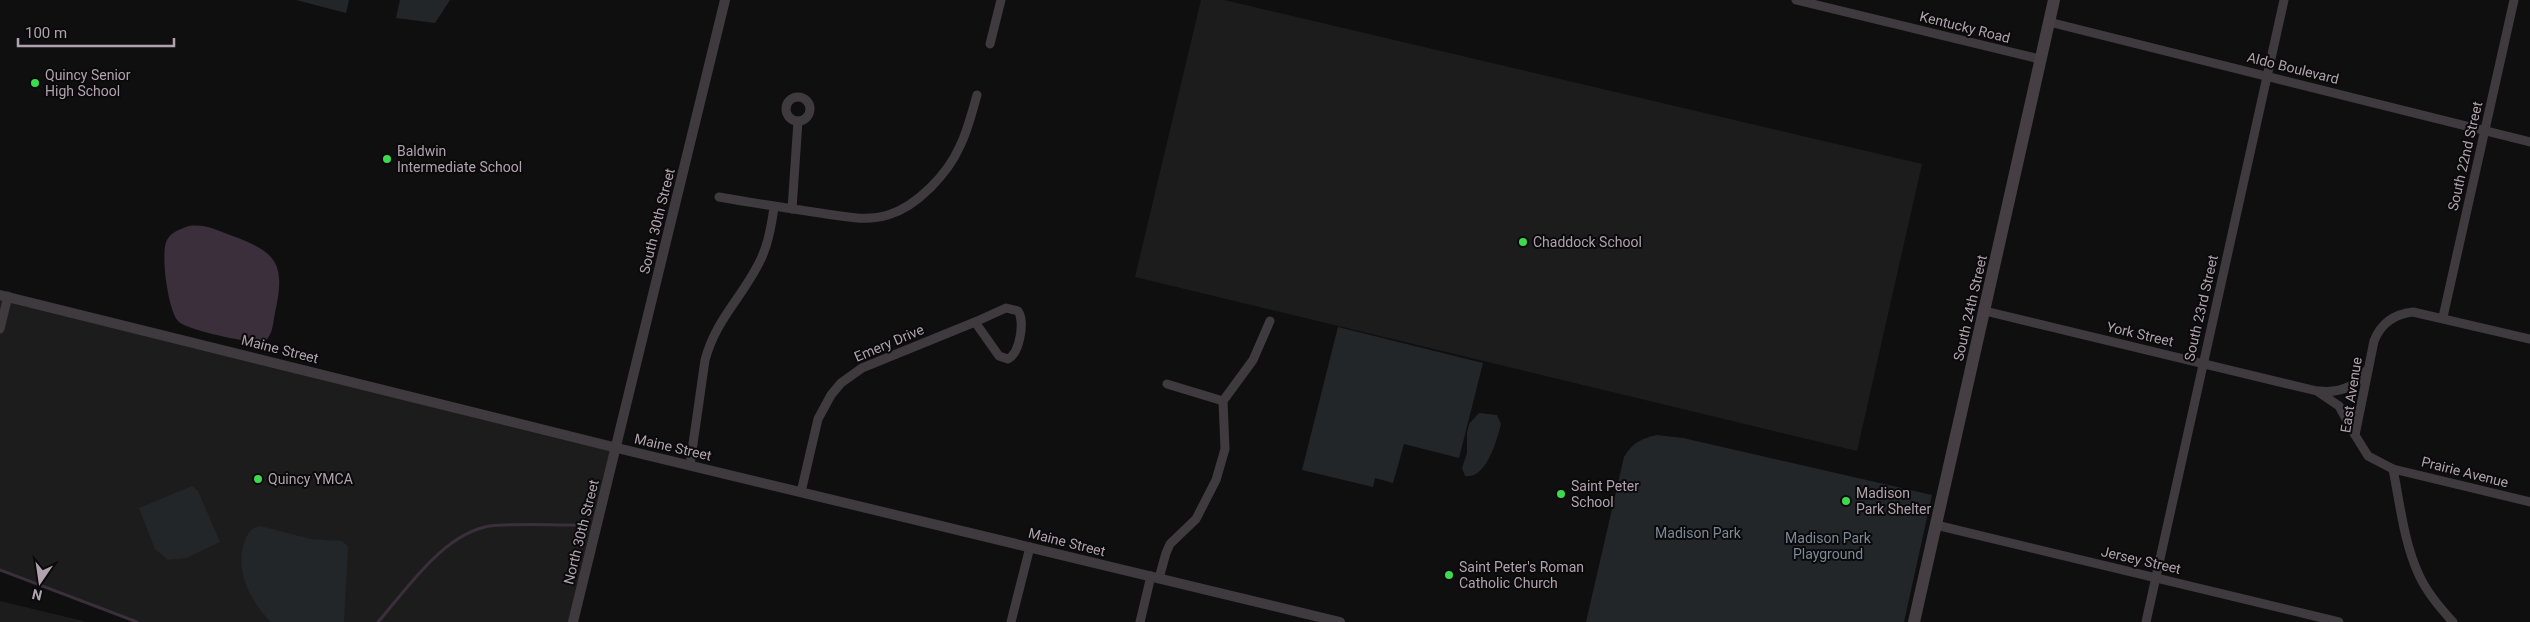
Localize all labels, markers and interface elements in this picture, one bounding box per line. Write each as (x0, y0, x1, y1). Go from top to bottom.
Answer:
street label: Kentucky Road (1918, 8, 2012, 46)
scale bar (18, 15, 174, 47)
text: 100 m (25, 24, 67, 42)
street label: Aldo Boulevard (2246, 49, 2340, 87)
place label: Quincy Senior High School (45, 67, 131, 99)
marker: Quincy Senior High School (29, 77, 41, 89)
street label: South 22nd Street (2445, 99, 2485, 212)
place label: Baldwin Intermediate School (397, 143, 522, 175)
marker: Baldwin Intermediate School (381, 153, 393, 165)
street label: South 30th Street (636, 166, 678, 275)
place label: Chaddock School (1533, 234, 1642, 250)
marker: Chaddock School (1517, 236, 1529, 248)
street label: South 24th Street (1950, 253, 1990, 363)
street label: South 23rd Street (2181, 253, 2221, 363)
street label: York Street (2105, 319, 2175, 350)
street label: Emery Drive (852, 321, 926, 365)
street label: Maine Street (240, 332, 321, 366)
street label: East Avenue (2337, 356, 2365, 434)
street label: Maine Street (633, 430, 714, 464)
street label: Prairie Avenue (2420, 453, 2510, 491)
place label: Quincy YMCA (268, 471, 353, 487)
marker: Quincy YMCA (252, 473, 264, 485)
street label: North 30th Street (560, 478, 602, 586)
place label: Saint Peter School (1571, 478, 1639, 510)
place label: Madison Park Shelter (1856, 485, 1932, 517)
marker: Saint Peter School (1555, 488, 1567, 500)
marker: Madison Park Shelter (1840, 495, 1852, 507)
street label: Maine Street (1027, 525, 1108, 559)
park label: Madison Park (1655, 525, 1742, 541)
park label: Madison Park Playground (1785, 530, 1872, 562)
street label: Jersey Street (2100, 543, 2183, 577)
north arrow (15, 557, 65, 607)
place label: Saint Peter's Roman Catholic Church (1459, 559, 1584, 591)
marker: Saint Peter's Roman Catholic Church (1443, 569, 1455, 581)
text: N (30, 586, 44, 604)

